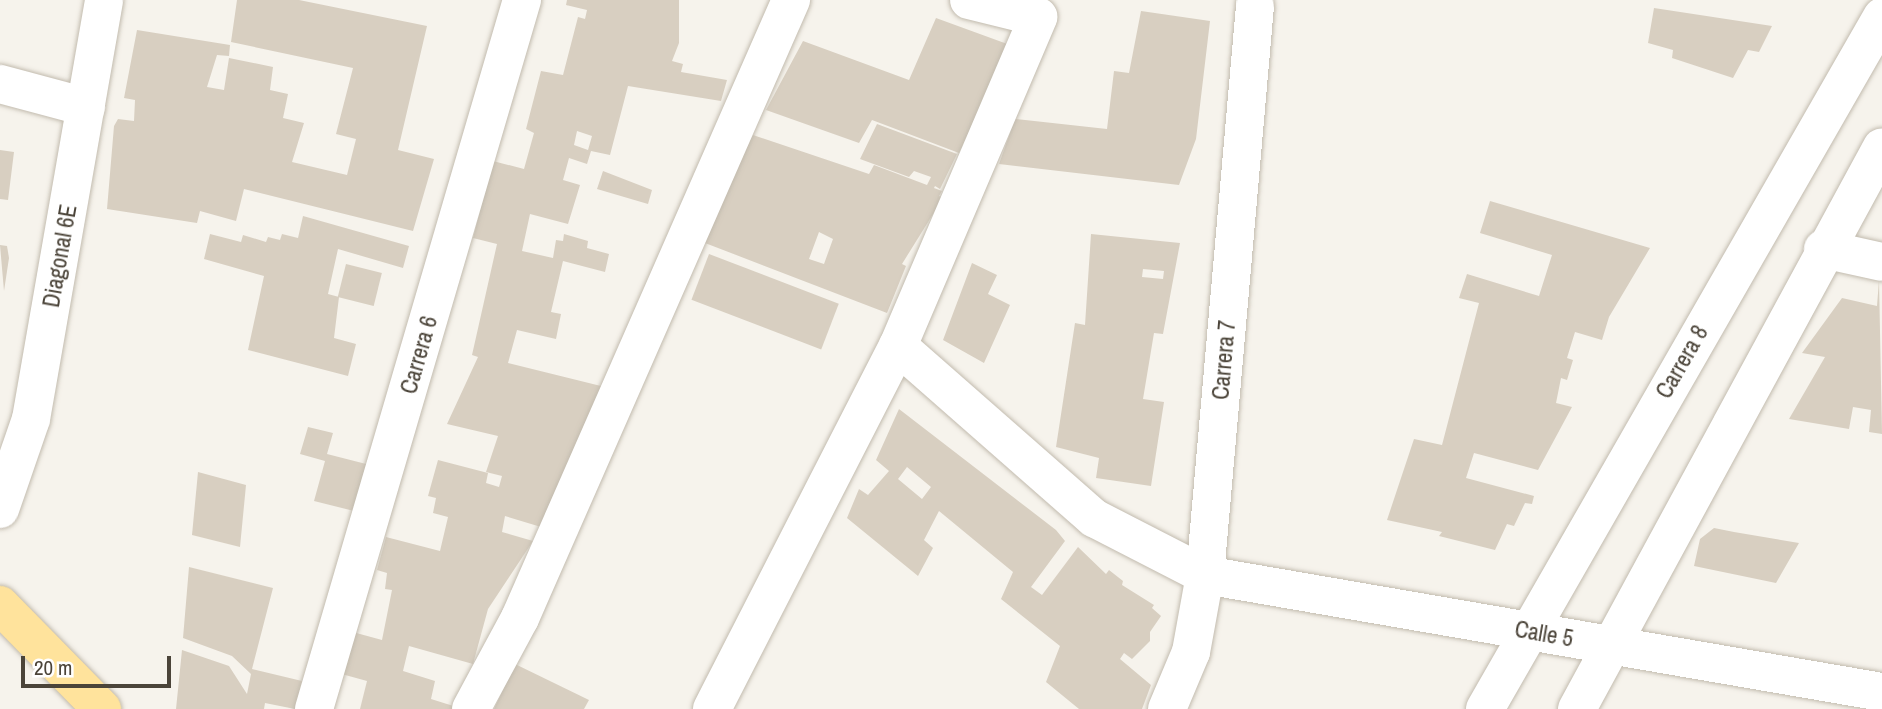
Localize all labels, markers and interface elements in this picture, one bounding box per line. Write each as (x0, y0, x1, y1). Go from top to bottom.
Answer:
street label: Diagonal 6E (37, 202, 83, 310)
street label: Carrera 6 (395, 313, 443, 397)
street label: Carrera 7 (1207, 319, 1241, 401)
street label: Carrera 8 (1650, 321, 1714, 403)
street label: Calle 5 (1513, 615, 1575, 653)
scale bar (24, 642, 175, 686)
text: 20 m (34, 653, 72, 682)

